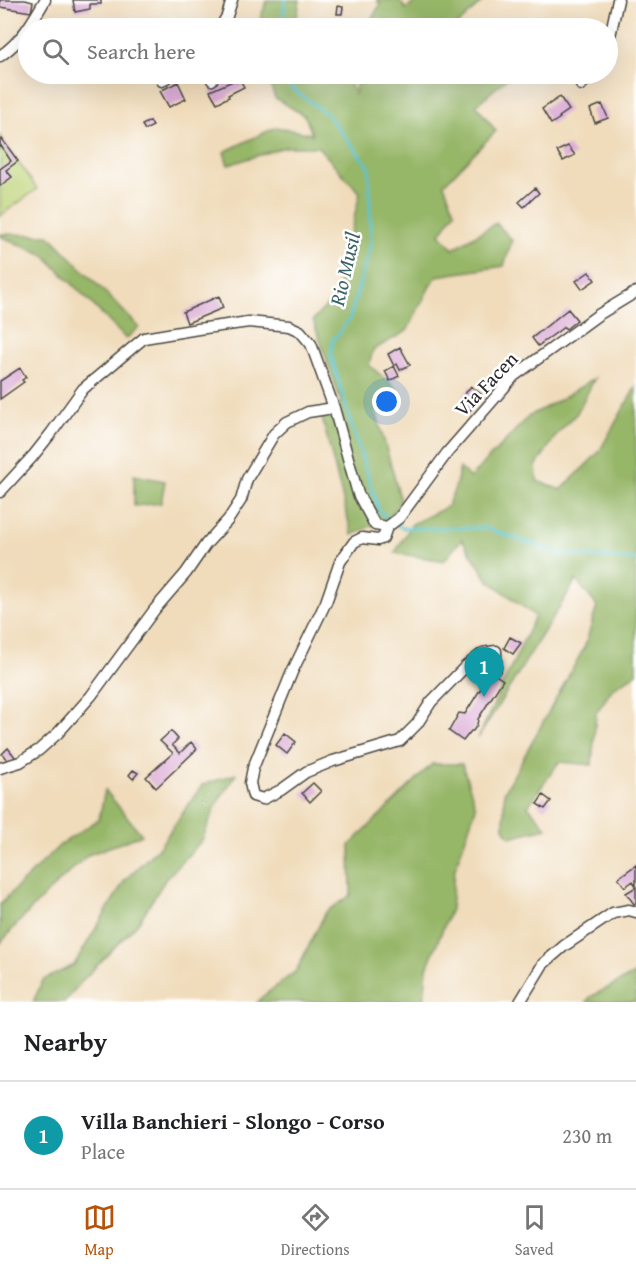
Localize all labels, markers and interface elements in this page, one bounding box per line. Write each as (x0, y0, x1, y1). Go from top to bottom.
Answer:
search box (18, 18, 618, 84)
icon: search (39, 35, 72, 68)
text: Search here (87, 35, 196, 67)
water label: Rio Musil (321, 229, 368, 310)
street label: Via Facen (447, 345, 524, 423)
your location (372, 387, 401, 416)
pin: 1 (464, 648, 504, 697)
text: Nearby (24, 1022, 107, 1061)
text: Villa Banchieri - Slongo - Corso (81, 1105, 385, 1137)
text: 1 (38, 1121, 49, 1150)
text: 230 m (562, 1121, 612, 1150)
text: Place (81, 1137, 125, 1166)
tab: Map (83, 1201, 116, 1261)
tab: Directions (281, 1201, 350, 1261)
tab: Saved (515, 1201, 553, 1261)

